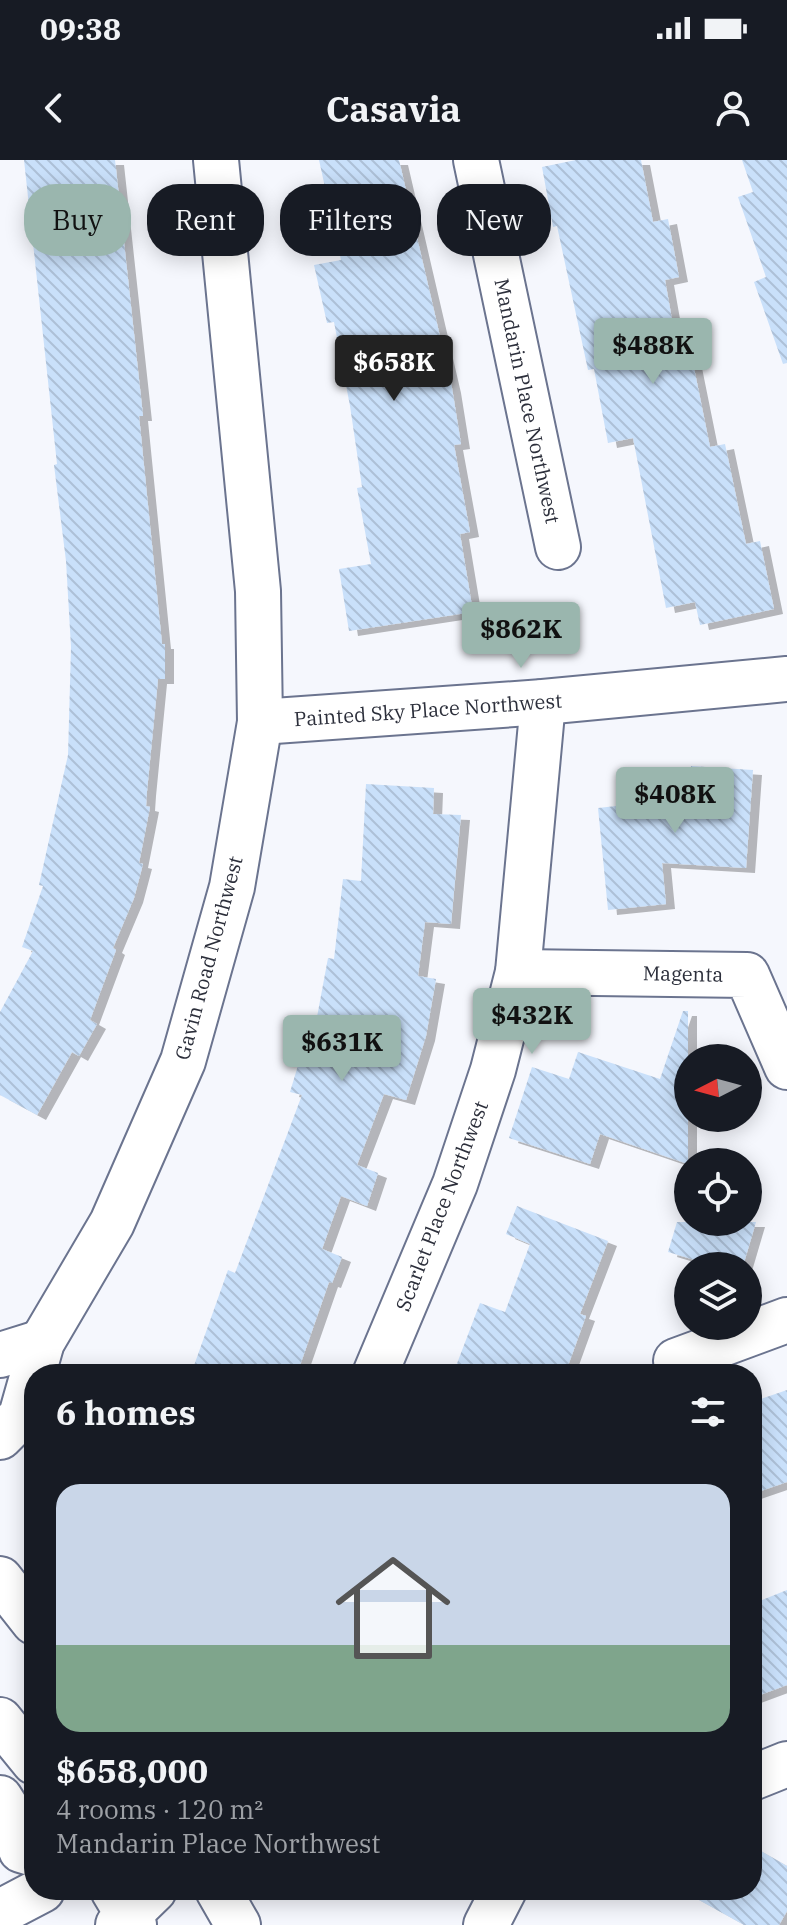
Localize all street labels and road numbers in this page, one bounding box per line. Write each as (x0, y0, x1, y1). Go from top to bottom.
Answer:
street label: Mandarin Place Northwest (488, 276, 567, 526)
street label: Painted Sky Place Northwest (293, 687, 563, 732)
street label: Gavin Road Northwest (168, 853, 249, 1063)
street label: Magenta (643, 959, 724, 988)
street label: Scarlet Place Northwest (389, 1097, 494, 1315)

